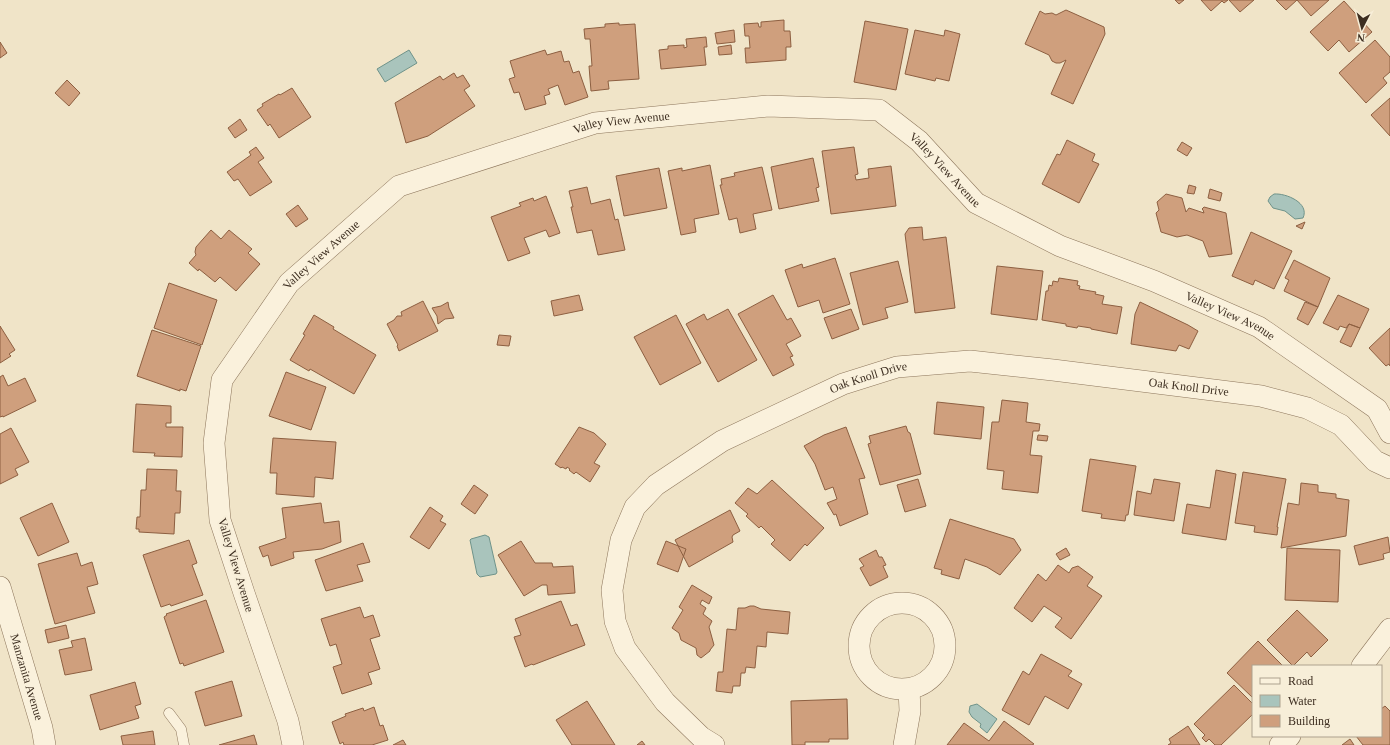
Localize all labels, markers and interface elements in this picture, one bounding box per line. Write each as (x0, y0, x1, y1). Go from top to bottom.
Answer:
north arrow (1342, 8, 1382, 48)
text: N (1356, 32, 1366, 44)
street label: Valley View Avenue (571, 109, 670, 137)
street label: Valley View Avenue (907, 129, 982, 211)
street label: Valley View Avenue (280, 217, 362, 292)
street label: Valley View Avenue (1183, 289, 1278, 343)
street label: Oak Knoll Drive (827, 359, 908, 396)
street label: Oak Knoll Drive (1148, 375, 1230, 399)
street label: Valley View Avenue (215, 516, 257, 614)
street label: Manzanita Avenue (7, 632, 46, 722)
legend (1252, 665, 1382, 737)
text: Road (1288, 674, 1313, 688)
text: Water (1288, 694, 1316, 708)
text: Building (1288, 714, 1330, 728)

